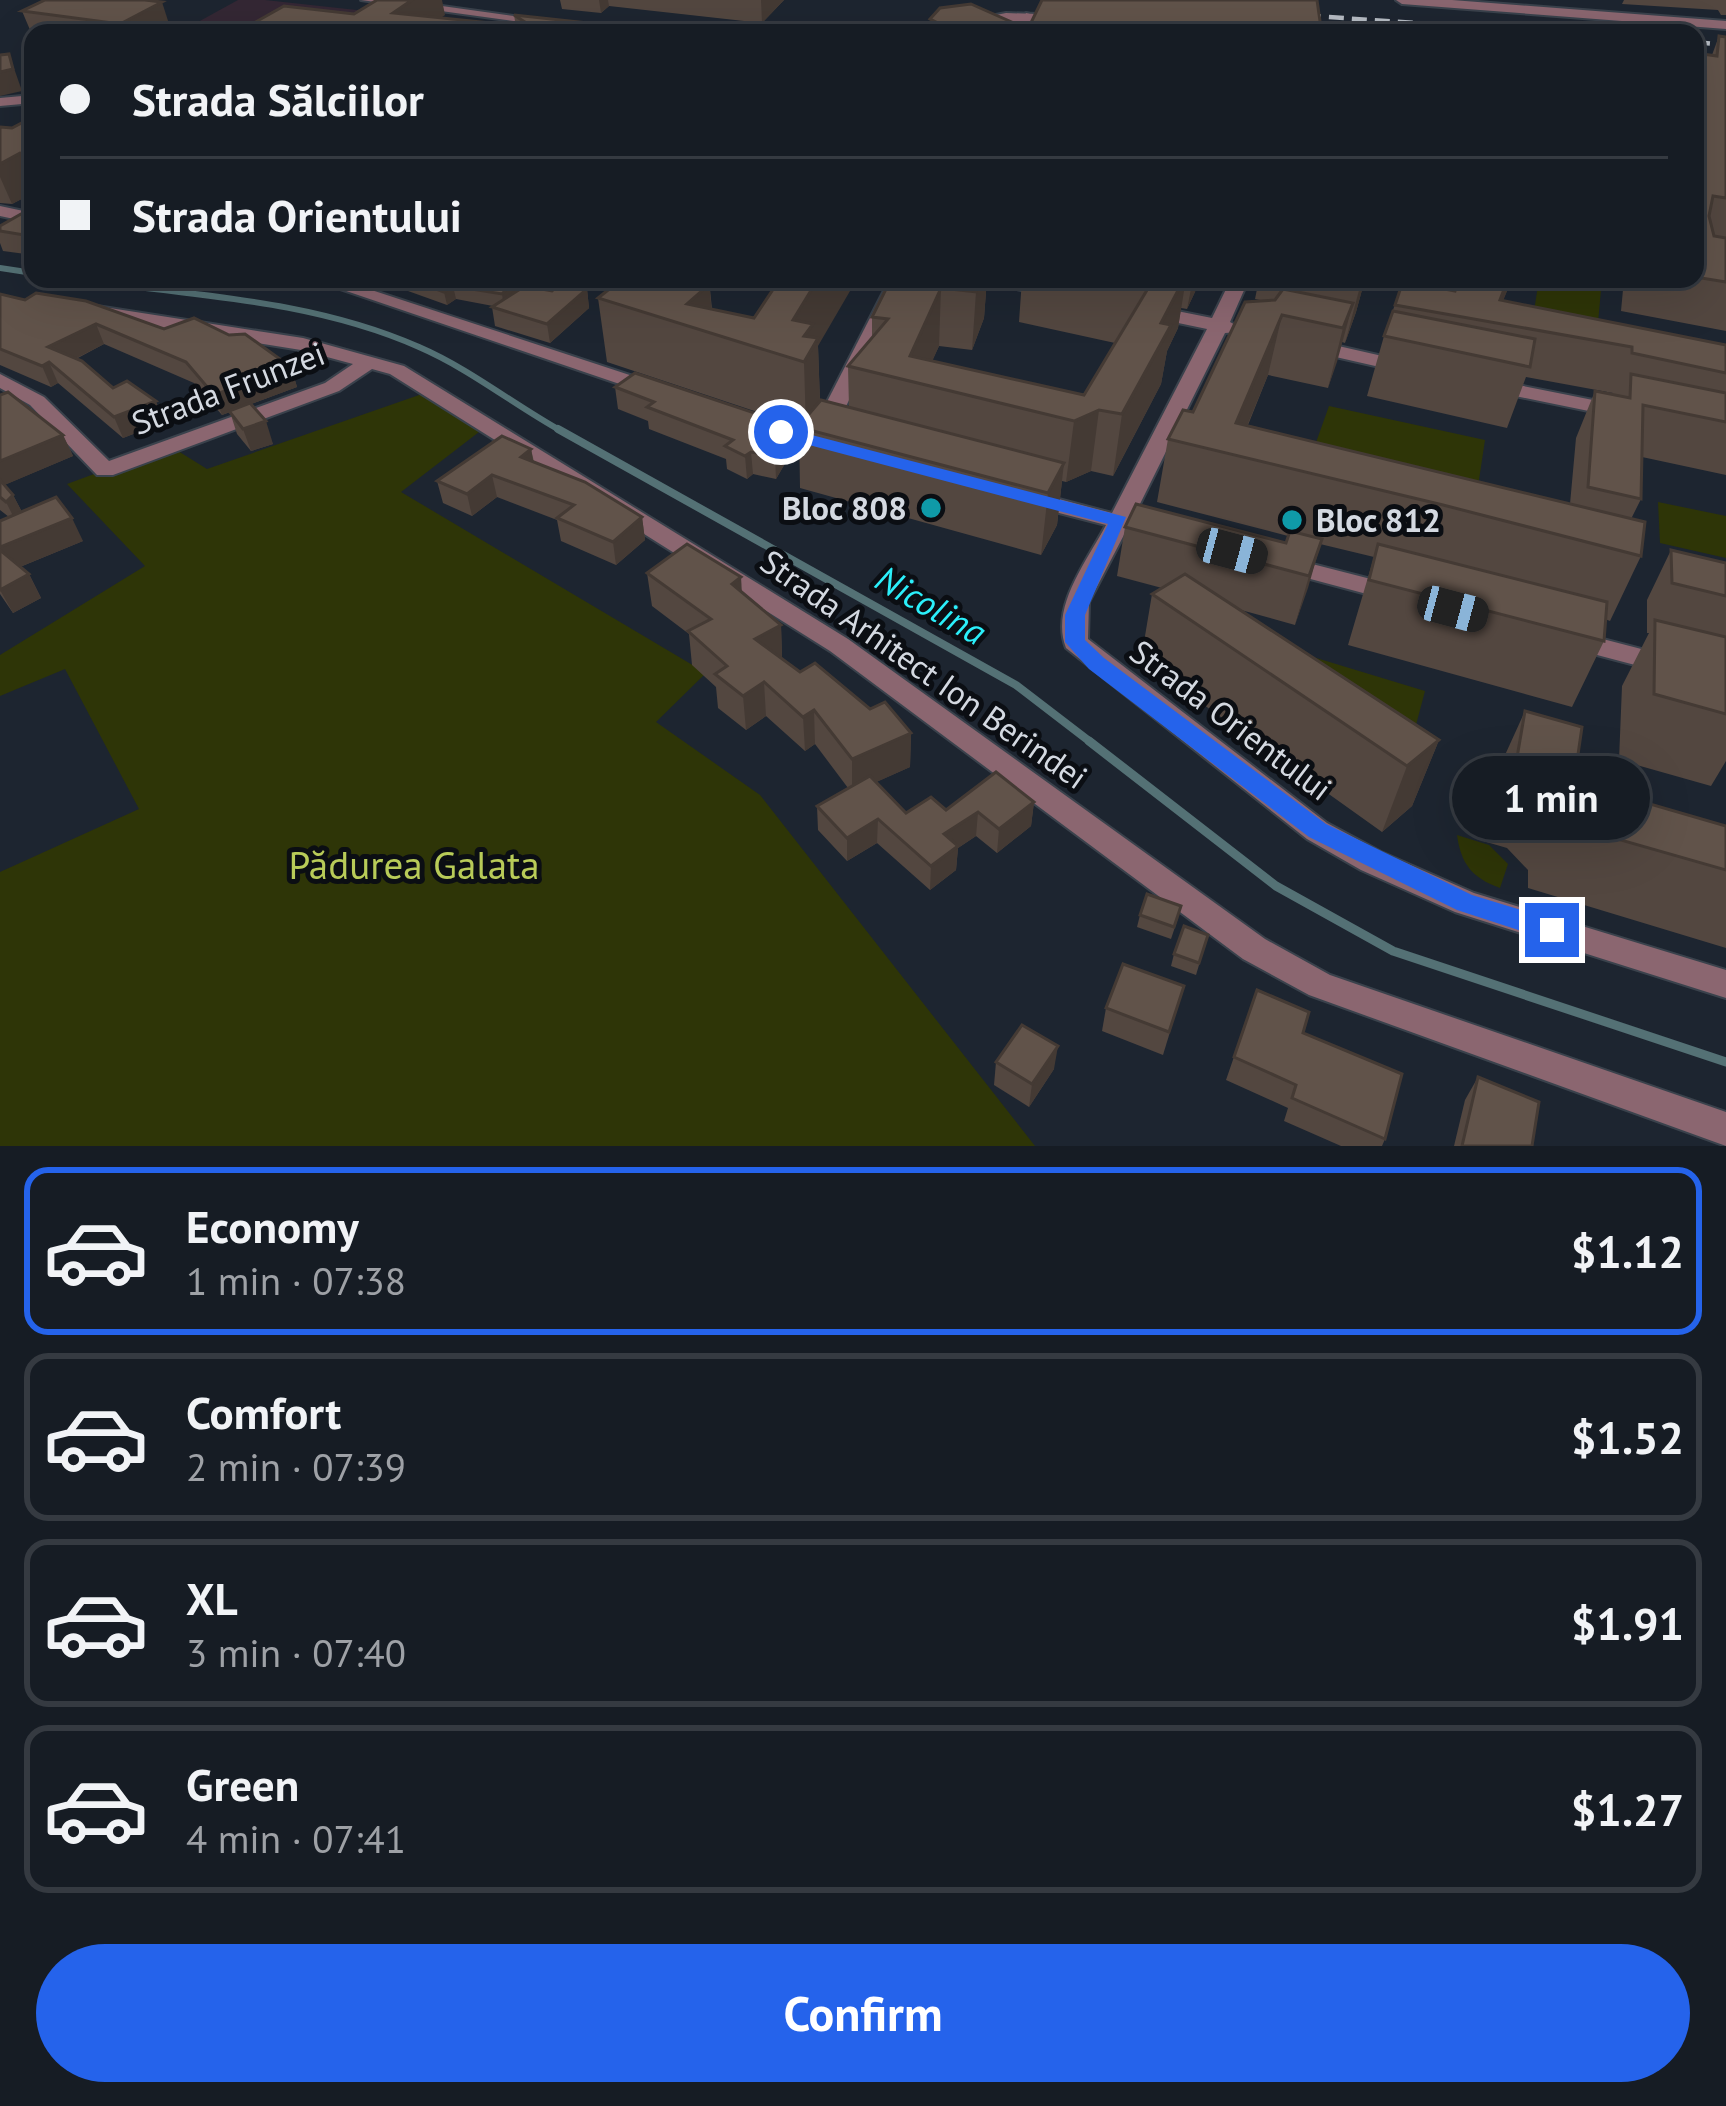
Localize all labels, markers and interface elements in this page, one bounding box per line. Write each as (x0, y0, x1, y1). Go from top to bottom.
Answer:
text: Strada Sălciilor (132, 70, 424, 128)
text: Strada Orientului (132, 186, 462, 244)
street label: Strada Frunzei (125, 331, 330, 444)
route start (754, 405, 808, 459)
place label: Bloc 808 (782, 486, 907, 529)
marker: Bloc 808 (918, 495, 944, 521)
place label: Bloc 812 (1316, 498, 1441, 541)
marker: Bloc 812 (1279, 507, 1305, 533)
car (1193, 524, 1271, 578)
street label: Strada Arhitect Ion Berindei (752, 539, 1096, 798)
water label: Nicolina (868, 554, 995, 655)
car (1414, 582, 1492, 636)
street label: Strada Orientului (1122, 630, 1341, 810)
callout: 1 min (1453, 756, 1651, 840)
text: 1 min (1503, 772, 1599, 823)
park label: Pădurea Galata (288, 839, 540, 890)
route end (1525, 903, 1579, 957)
icon: car (42, 1197, 150, 1305)
text: Economy (186, 1197, 359, 1255)
text: $1.12 (1571, 1222, 1684, 1280)
text: 1 min · 07:38 (186, 1255, 406, 1306)
icon: car (42, 1383, 150, 1491)
text: Comfort (186, 1383, 341, 1441)
text: $1.52 (1571, 1408, 1684, 1466)
text: 2 min · 07:39 (186, 1441, 406, 1492)
icon: car (42, 1569, 150, 1677)
text: XL (186, 1569, 238, 1627)
text: $1.91 (1571, 1594, 1684, 1652)
text: 3 min · 07:40 (186, 1627, 406, 1678)
icon: car (42, 1755, 150, 1863)
text: Green (186, 1755, 299, 1813)
text: $1.27 (1571, 1780, 1684, 1838)
text: 4 min · 07:41 (186, 1813, 406, 1864)
button: Confirm (36, 1944, 1690, 2082)

